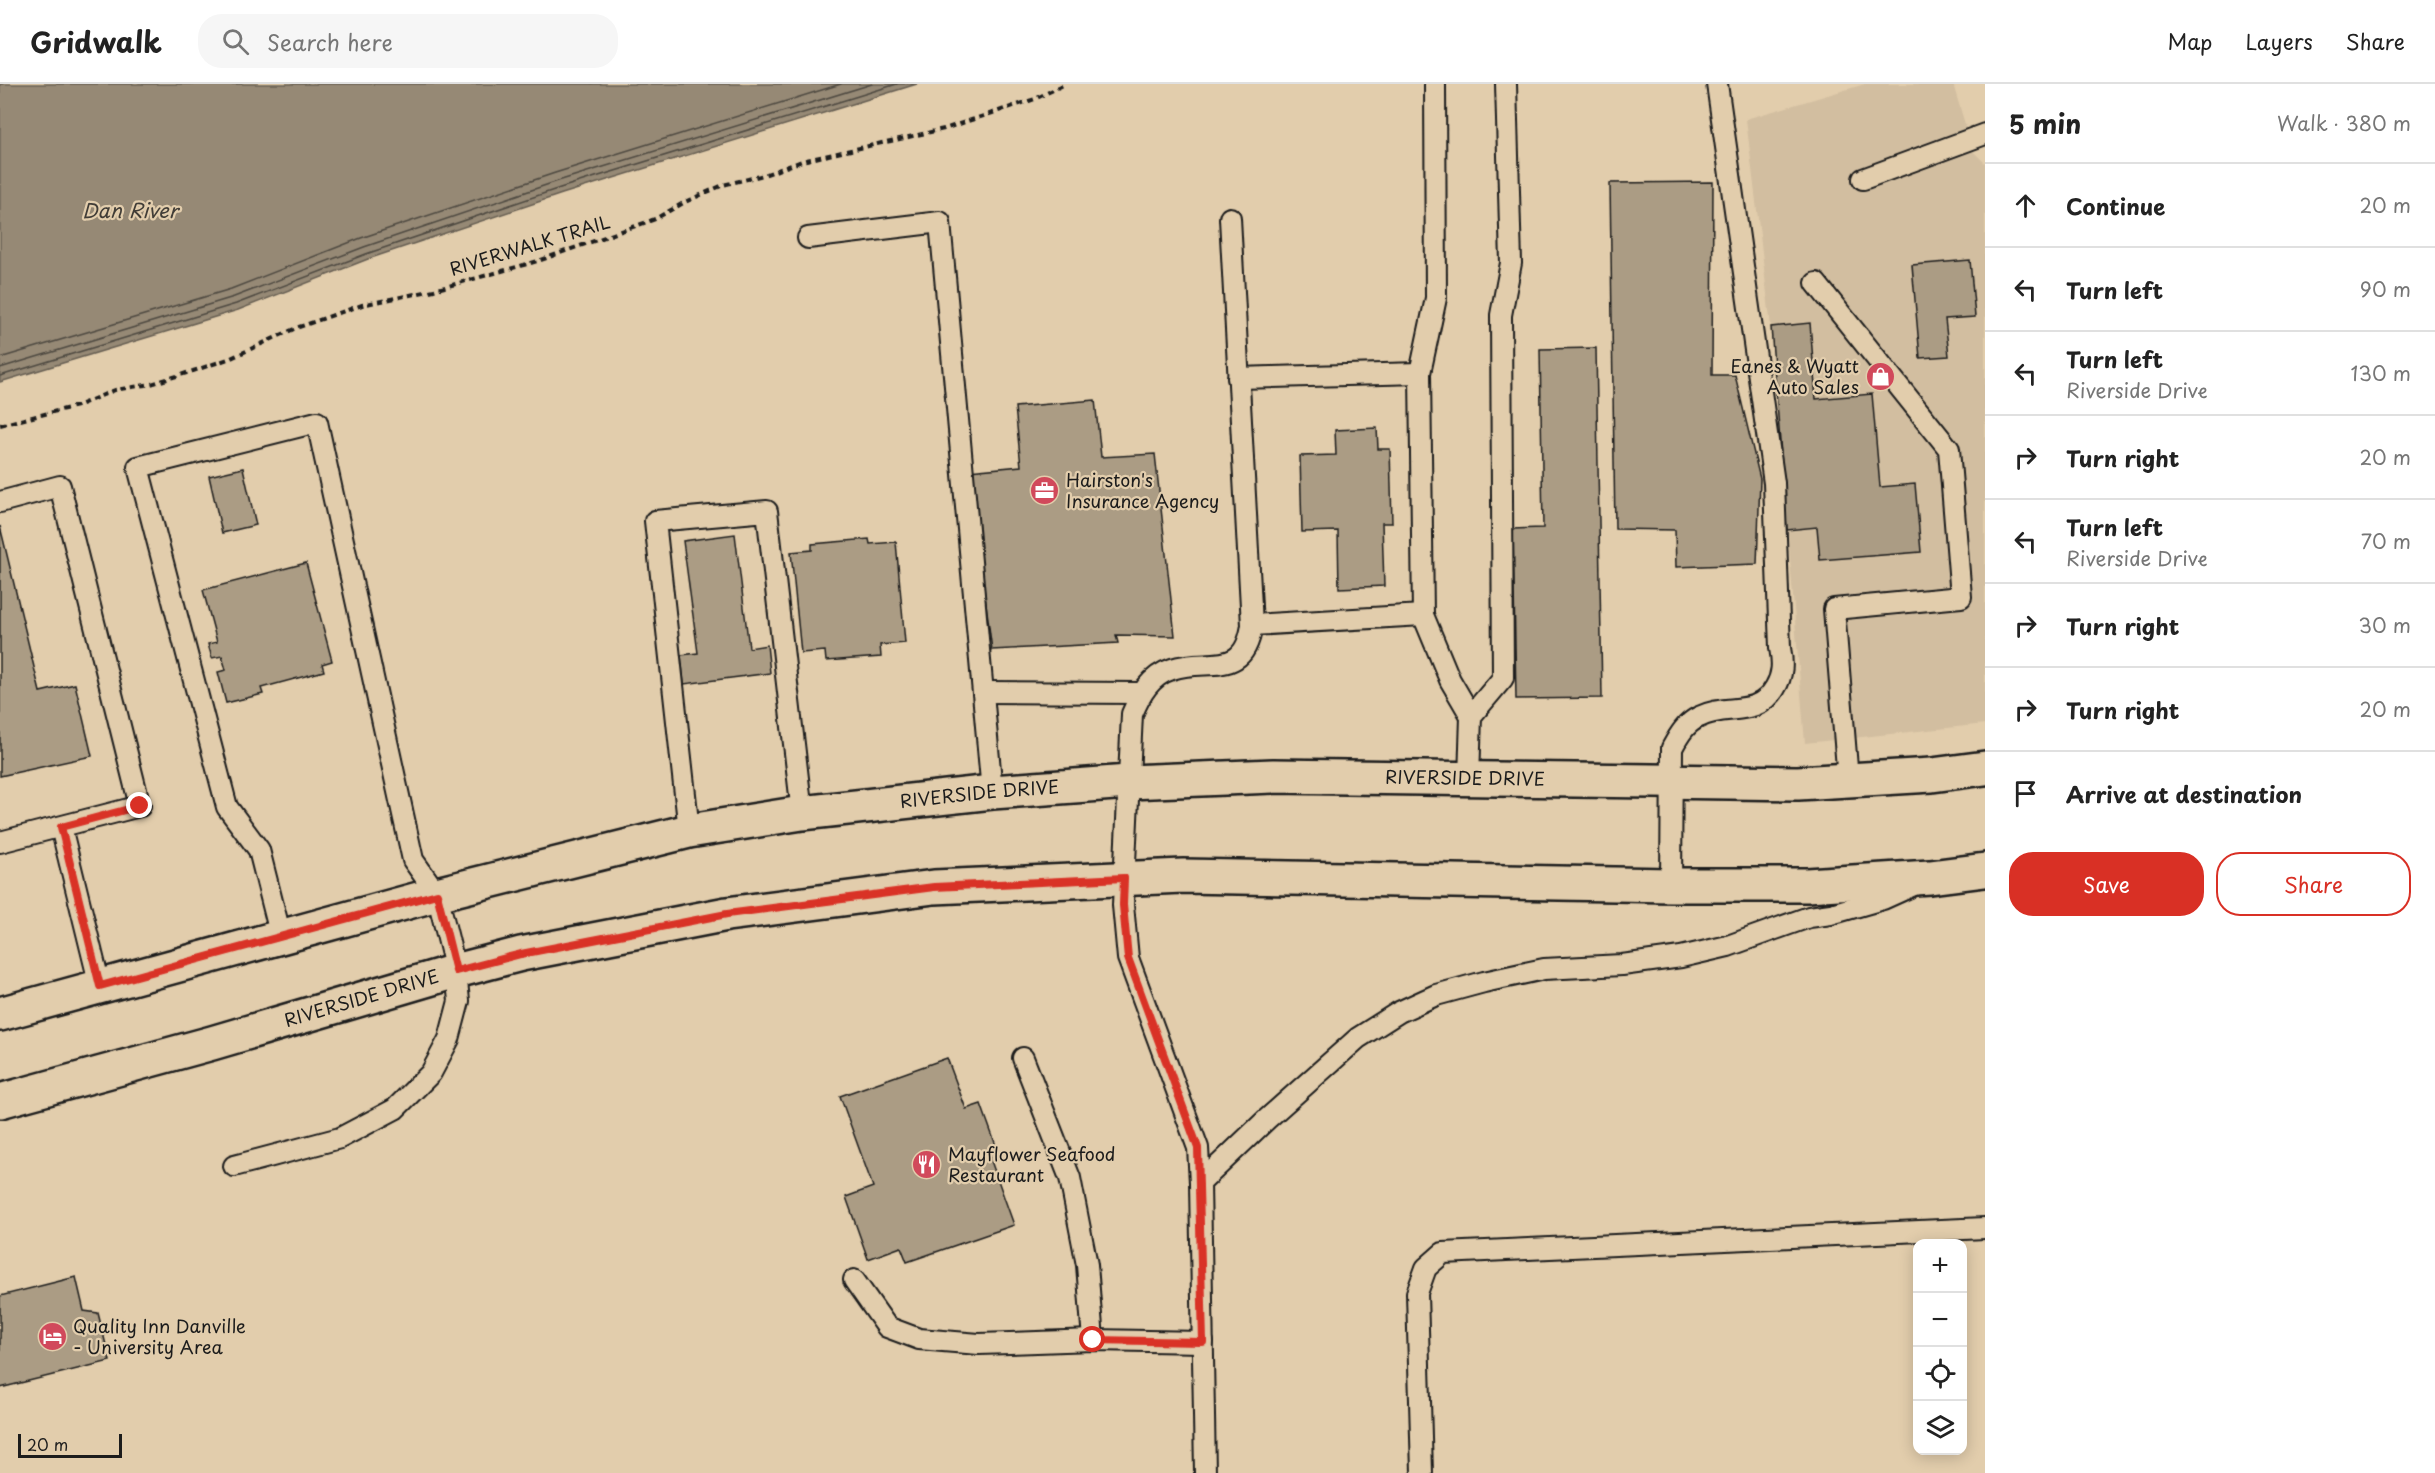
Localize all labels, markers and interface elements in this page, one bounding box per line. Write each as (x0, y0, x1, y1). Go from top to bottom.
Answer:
search box (198, 14, 618, 68)
text: Gridwalk (30, 20, 162, 63)
icon: search (219, 25, 252, 58)
text: Search here (267, 25, 393, 58)
text: Map (2168, 25, 2212, 57)
text: Layers (2245, 25, 2313, 57)
text: Share (2346, 25, 2405, 57)
text: 5 min (2009, 104, 2081, 143)
text: Walk · 380 m (2277, 108, 2411, 138)
icon: ahead (2009, 189, 2042, 222)
text: Continue (2066, 189, 2165, 222)
text: 20 m (2359, 190, 2411, 220)
water label: Dan River (82, 195, 181, 225)
street label: RIVERWALK TRAIL (446, 207, 613, 282)
icon: left (2009, 273, 2042, 306)
text: Turn left (2066, 273, 2163, 306)
text: 90 m (2360, 274, 2411, 304)
text: Turn left (2066, 342, 2163, 375)
place label: Eanes & Wyatt Auto Sales (1730, 352, 1859, 400)
icon: left (2009, 357, 2042, 390)
text: 130 m (2351, 358, 2411, 388)
shop icon: Eanes & Wyatt Auto Sales (1864, 361, 1896, 393)
text: Riverside Drive (2066, 375, 2208, 405)
icon: right (2009, 441, 2042, 474)
text: Turn right (2066, 441, 2179, 474)
text: 20 m (2359, 442, 2411, 472)
place label: Hairston's Insurance Agency (1066, 466, 1219, 514)
office icon: Hairston's Insurance Agency (1029, 475, 1061, 507)
text: Turn left (2066, 510, 2163, 543)
icon: left (2009, 525, 2042, 558)
text: 70 m (2361, 526, 2411, 556)
text: Riverside Drive (2066, 543, 2208, 573)
icon: right (2009, 609, 2042, 642)
text: Turn right (2066, 609, 2179, 642)
text: 30 m (2358, 610, 2411, 640)
icon: right (2009, 693, 2042, 726)
text: Turn right (2066, 693, 2179, 726)
text: 20 m (2359, 694, 2411, 724)
street label: RIVERSIDE DRIVE (1385, 762, 1545, 792)
street label: RIVERSIDE DRIVE (898, 772, 1060, 814)
icon: arrive (2009, 777, 2042, 810)
text: Arrive at destination (2066, 777, 2302, 810)
route end (126, 792, 152, 818)
button: Save (2009, 852, 2204, 916)
button: Share (2216, 852, 2411, 916)
street label: RIVERSIDE DRIVE (281, 962, 442, 1033)
place label: Mayflower Seafood Restaurant (948, 1140, 1115, 1188)
restaurant icon: Mayflower Seafood Restaurant (911, 1149, 943, 1181)
map controls (1913, 1239, 1967, 1455)
button: + (1913, 1239, 1967, 1293)
button: − (1913, 1293, 1967, 1347)
place label: Quality Inn Danville - University Area (73, 1312, 246, 1360)
hotel icon: Quality Inn Danville - University Area (36, 1321, 68, 1353)
route start (1079, 1326, 1105, 1352)
button: locate (1913, 1347, 1967, 1401)
button: layers (1913, 1401, 1967, 1455)
scale bar (18, 1431, 122, 1458)
text: 20 m (27, 1432, 68, 1456)

